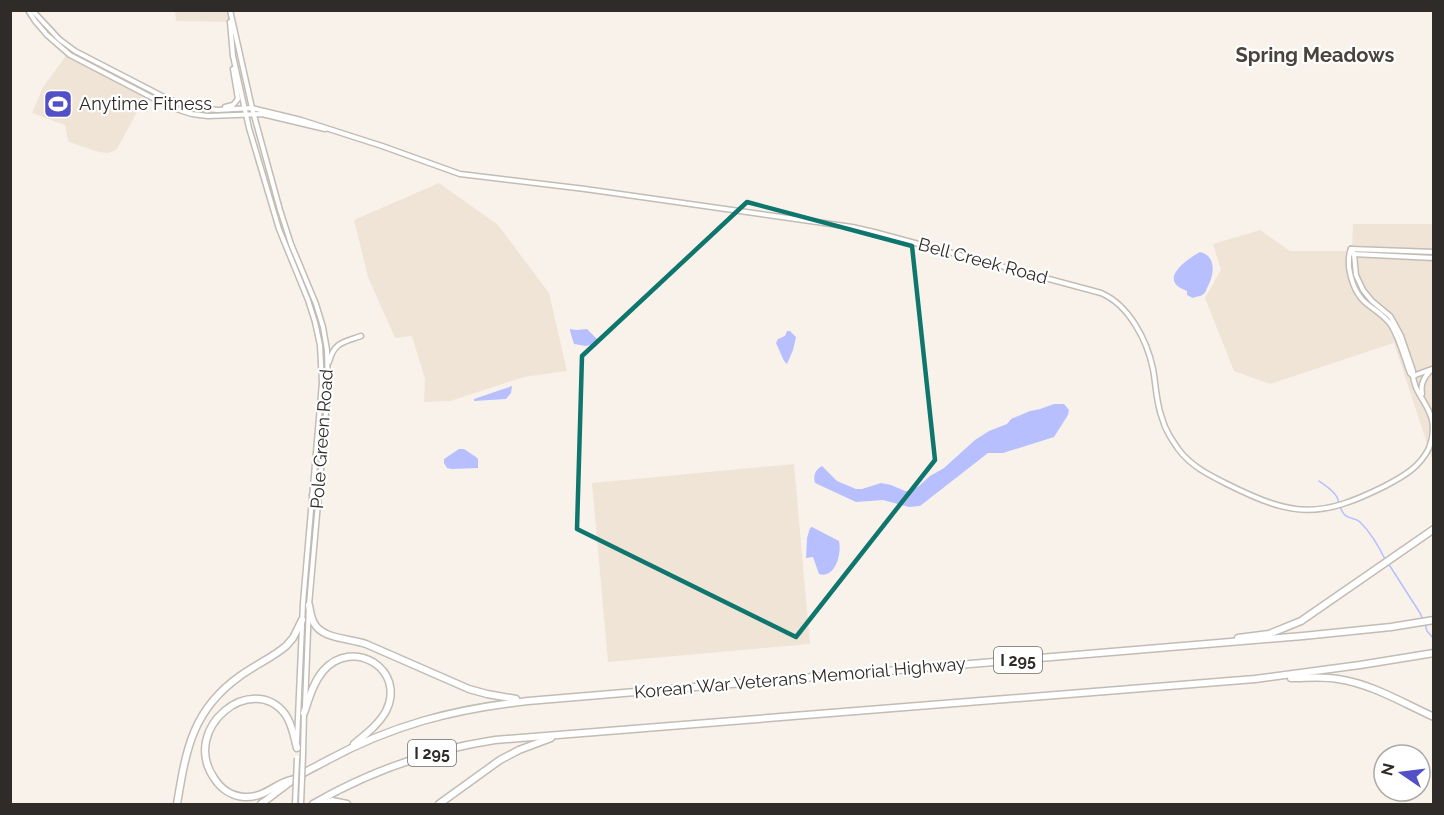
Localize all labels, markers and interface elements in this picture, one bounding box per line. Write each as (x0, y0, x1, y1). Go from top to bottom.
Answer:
district label: Spring Meadows (1236, 43, 1395, 67)
sports icon: Anytime Fitness (42, 88, 74, 120)
place label: Anytime Fitness (79, 93, 212, 114)
street label: Bell Creek Road (916, 233, 1050, 288)
street label: Pole Green Road (306, 368, 337, 510)
road number: I 295 (994, 647, 1042, 673)
street label: Korean War Veterans Memorial Highway (633, 653, 967, 702)
road number: I 295 (408, 740, 456, 766)
north arrow (1372, 743, 1432, 803)
text: N (1377, 761, 1399, 778)

